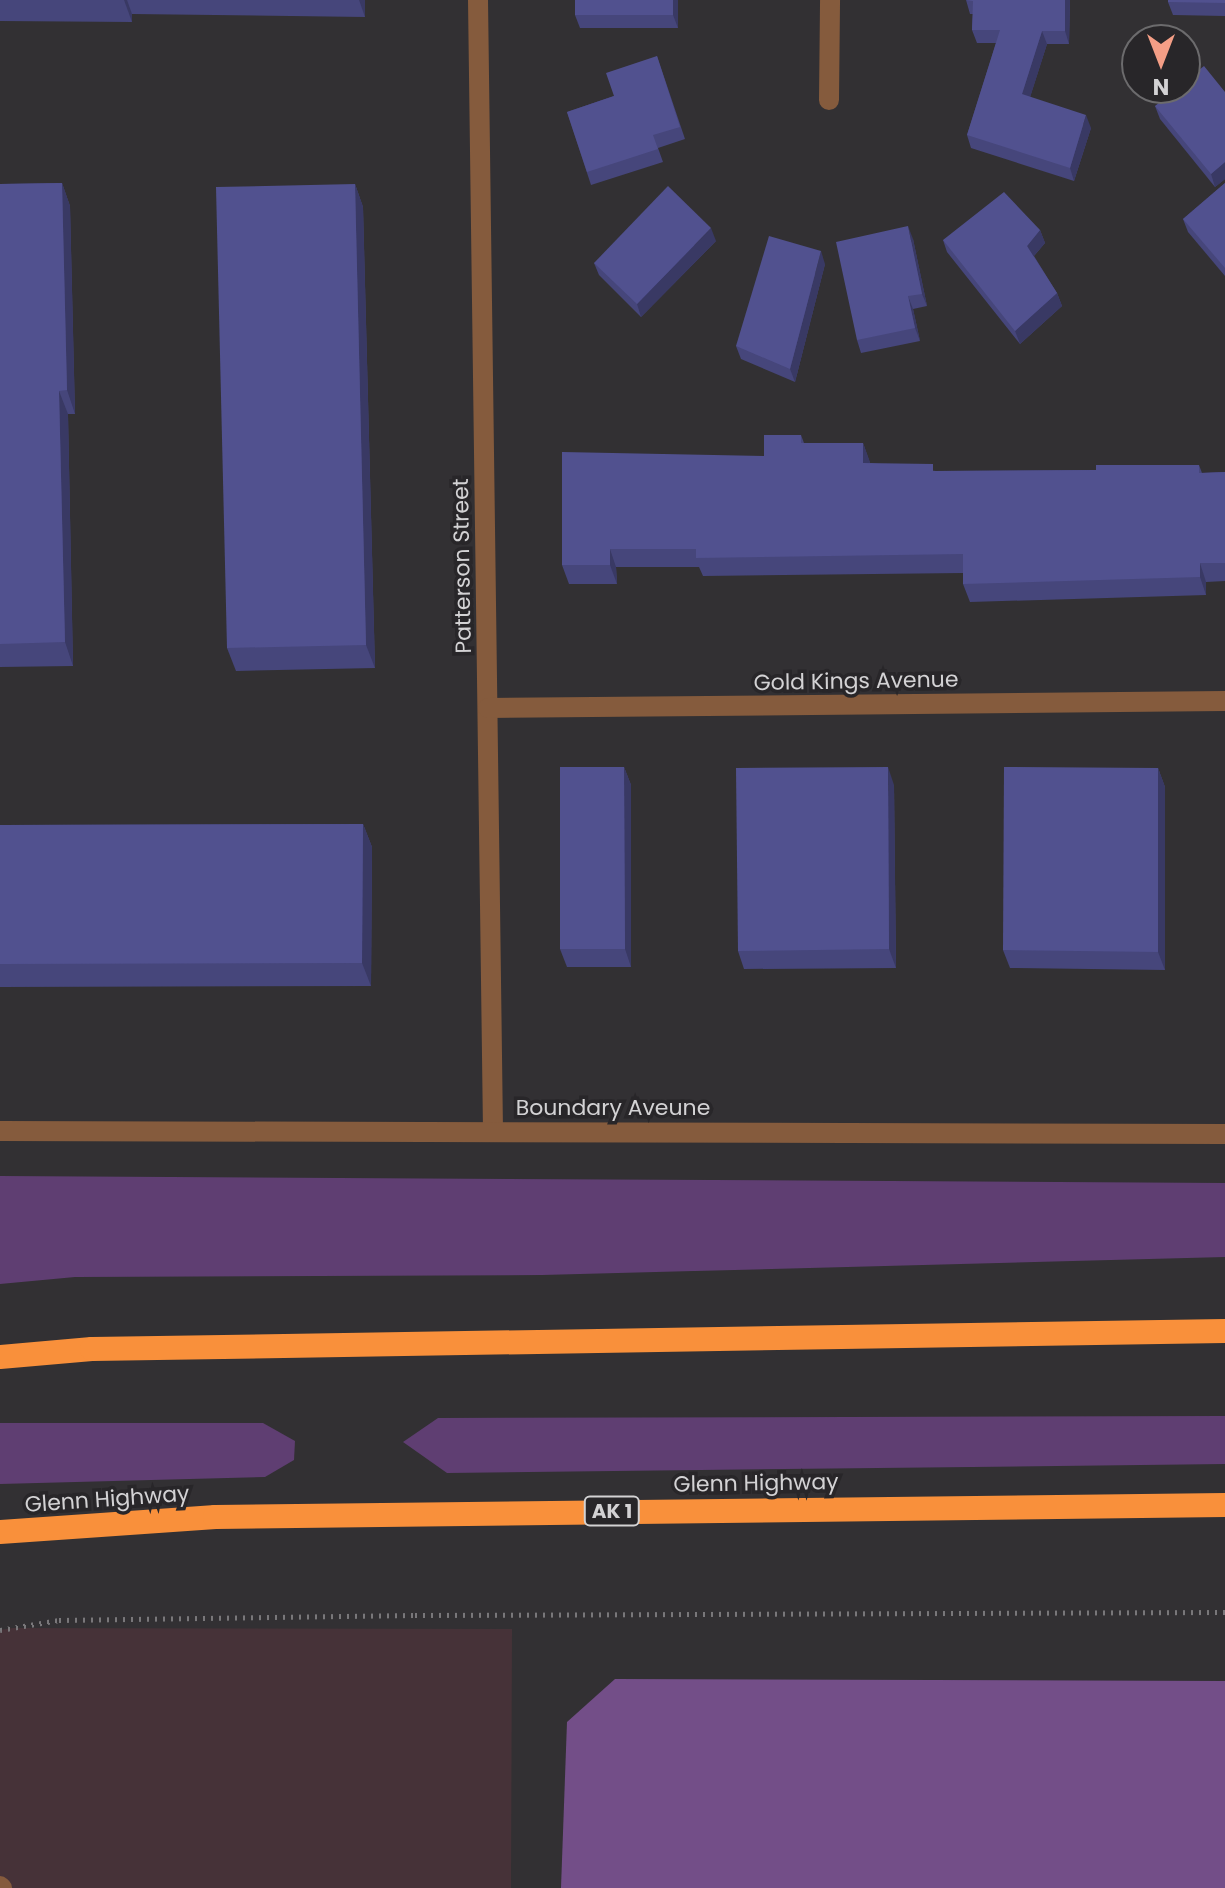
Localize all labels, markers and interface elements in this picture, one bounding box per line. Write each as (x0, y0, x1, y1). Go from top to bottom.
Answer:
north arrow (1121, 24, 1201, 104)
text: N (1153, 71, 1169, 102)
street label: Patterson Street (447, 478, 477, 654)
street label: Gold Kings Avenue (753, 666, 959, 696)
street label: Boundary Aveune (516, 1095, 710, 1121)
street label: Glenn Highway (673, 1468, 839, 1498)
street label: Glenn Highway (24, 1480, 190, 1518)
road number: AK 1 (582, 1495, 642, 1527)

